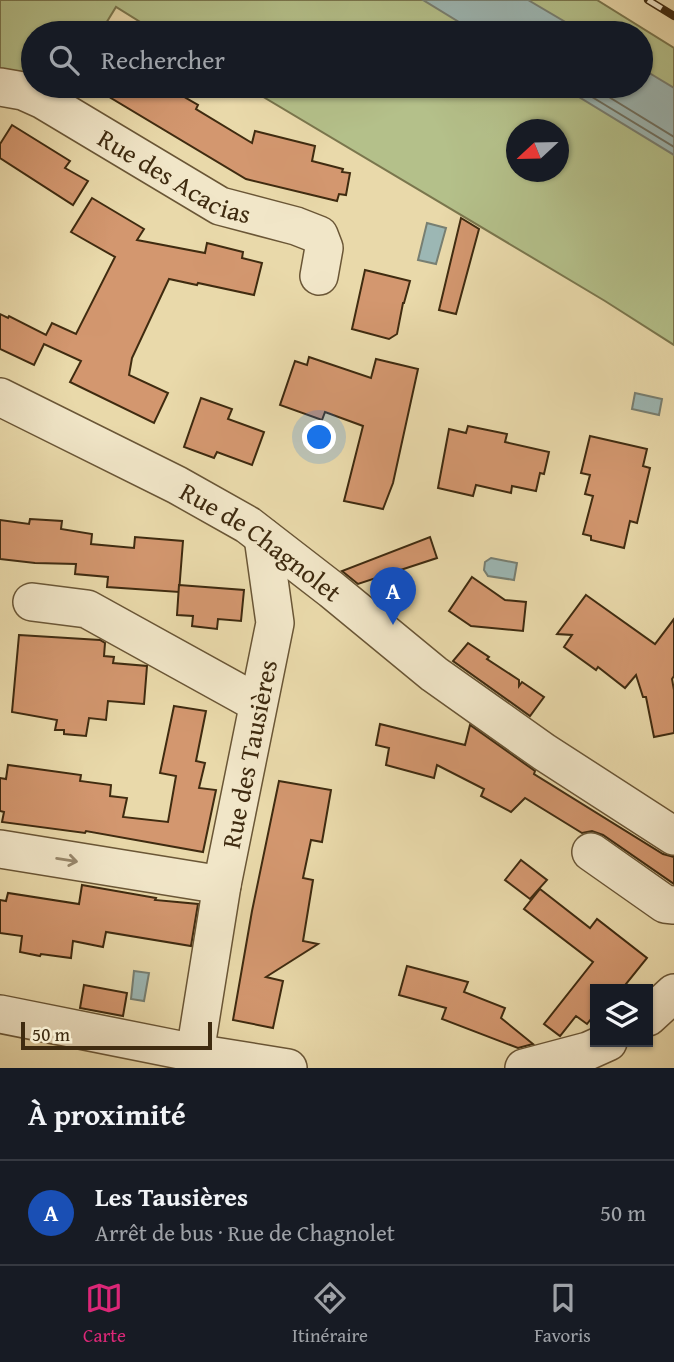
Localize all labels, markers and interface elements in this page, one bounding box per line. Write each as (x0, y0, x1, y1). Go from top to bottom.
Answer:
search box (21, 21, 653, 98)
text: Rechercher (101, 40, 225, 79)
icon: search (45, 41, 83, 79)
street label: Rue des Acacias (91, 118, 255, 233)
north arrow (506, 119, 569, 182)
your location (302, 420, 336, 454)
street label: Rue de Chagnolet (173, 471, 351, 610)
pin: A (370, 567, 416, 625)
street label: Rue des Tausières (210, 656, 287, 852)
one-way arrow (55, 854, 78, 867)
map controls (590, 984, 653, 1047)
button: layers (590, 984, 653, 1047)
scale bar (21, 1019, 212, 1051)
text: 50 m (32, 1020, 70, 1048)
text: À proximité (28, 1092, 186, 1136)
text: Les Tausières (95, 1177, 248, 1216)
text: A (44, 1196, 58, 1229)
text: 50 m (600, 1196, 646, 1229)
text: Arrêt de bus · Rue de Chagnolet (95, 1216, 395, 1249)
tab: Carte (83, 1279, 126, 1349)
tab: Itinéraire (292, 1279, 368, 1349)
tab: Favoris (534, 1279, 591, 1349)

